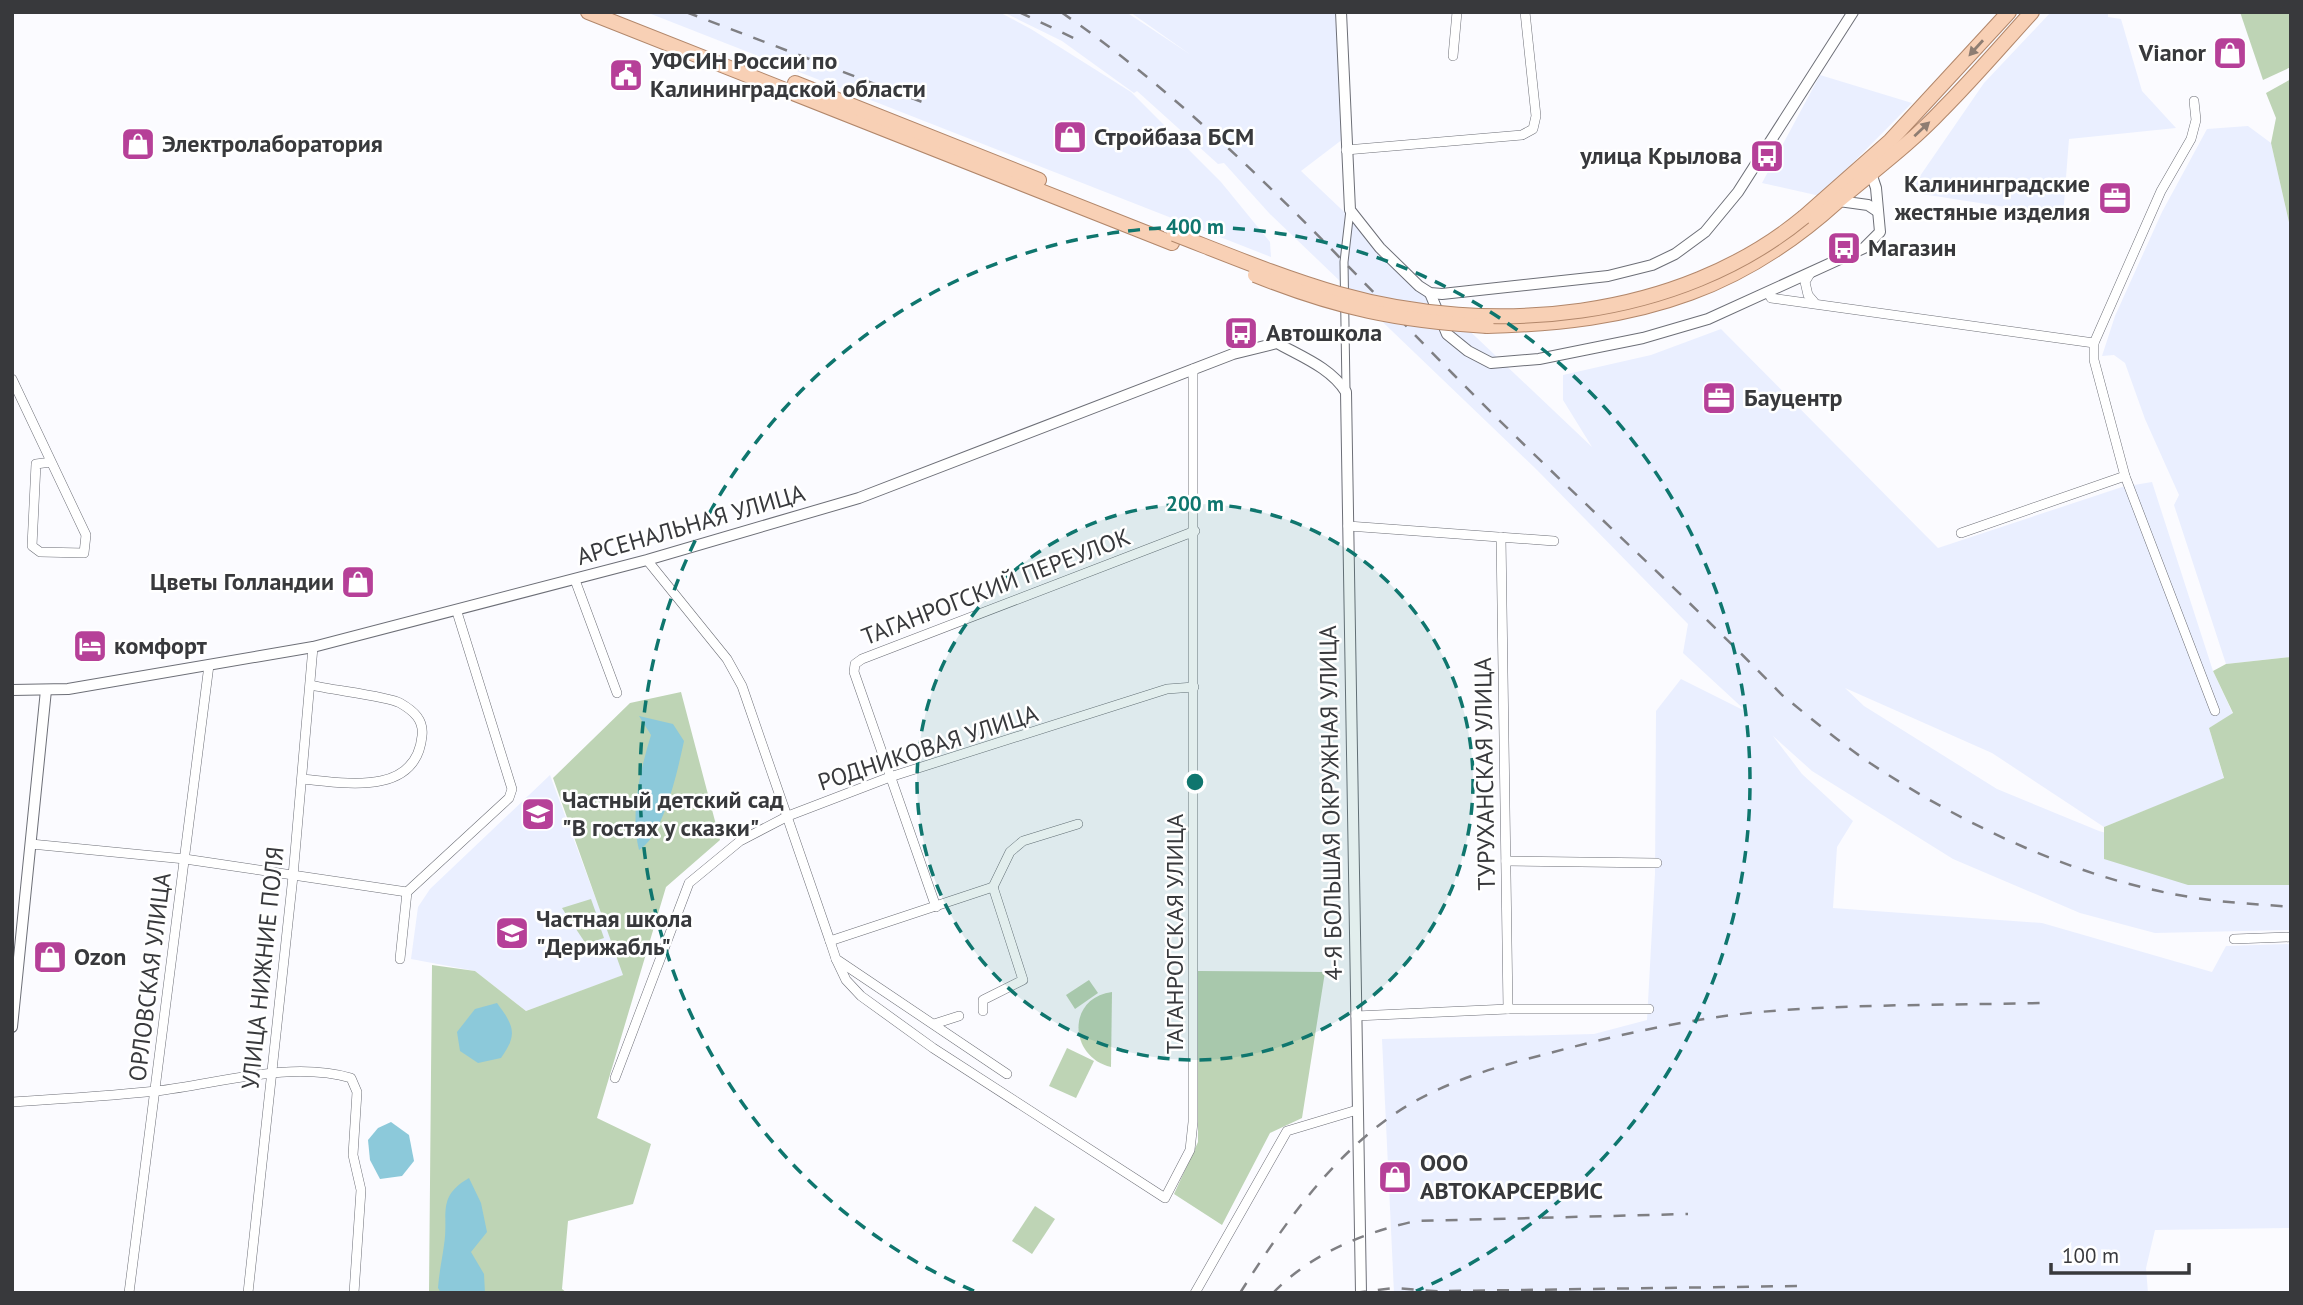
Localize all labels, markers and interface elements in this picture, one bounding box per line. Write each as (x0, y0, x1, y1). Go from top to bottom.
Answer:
shop icon: Vianor (2211, 34, 2249, 72)
place label: Vianor (2138, 37, 2207, 68)
one-way arrow (1969, 39, 1985, 56)
place label: УФСИН России по Калининградской области (649, 45, 926, 104)
public building icon: УФСИН России по Калининградской области (607, 56, 645, 94)
shop icon: Стройбаза БСМ (1051, 118, 1089, 156)
place label: Стройбаза БСМ (1094, 121, 1254, 152)
one-way arrow (1913, 122, 1930, 138)
shop icon: Электролаборатория (119, 125, 157, 163)
place label: Электролаборатория (162, 128, 383, 159)
bus stop icon: улица Крылова (1748, 137, 1786, 175)
place label: улица Крылова (1579, 140, 1742, 171)
place label: Калининградские жестяные изделия (1894, 168, 2090, 227)
office icon: Калининградские жестяные изделия (2096, 179, 2134, 217)
text: 400 m (1166, 213, 1224, 240)
bus stop icon: Магазин (1825, 229, 1863, 267)
place label: Магазин (1868, 232, 1956, 263)
bus stop icon: Автошкола (1222, 314, 1260, 352)
place label: Автошкола (1266, 317, 1382, 348)
office icon: Бауцентр (1700, 379, 1738, 417)
place label: Бауцентр (1744, 382, 1843, 413)
street label: АРСЕНАЛЬНАЯ УЛИЦА (573, 477, 809, 572)
text: 200 m (1166, 490, 1224, 517)
street label: ТАГАНРОГСКИЙ ПЕРЕУЛОК (857, 521, 1135, 652)
shop icon: Цветы Голландии (339, 563, 377, 601)
place label: Цветы Голландии (150, 566, 334, 597)
street label: 4-Я БОЛЬШАЯ ОКРУЖНАЯ УЛИЦА (1312, 625, 1349, 981)
hotel icon: комфорт (71, 627, 109, 665)
place label: комфорт (114, 630, 208, 661)
street label: ТУРУХАНСКАЯ УЛИЦА (1467, 657, 1502, 891)
street label: РОДНИКОВАЯ УЛИЦА (814, 697, 1042, 798)
centre of rings (1183, 770, 1207, 794)
place label: Частный детский сад "В гостях у сказки" (562, 784, 784, 843)
school or university icon: Частный детский сад "В гостях у сказки" (519, 795, 557, 833)
street label: ТАГАНРОГСКАЯ УЛИЦА (1159, 814, 1190, 1054)
street label: УЛИЦА НИЖНИЕ ПОЛЯ (234, 845, 291, 1091)
street label: ОРЛОВСКАЯ УЛИЦА (121, 871, 178, 1083)
place label: Частная школа "Дерижабль" (536, 903, 692, 962)
school or university icon: Частная школа "Дерижабль" (493, 914, 531, 952)
shop icon: Ozon (31, 938, 69, 976)
place label: Ozon (74, 941, 126, 972)
place label: ООО АВТОКАРСЕРВИС (1420, 1147, 1603, 1206)
shop icon: ООО АВТОКАРСЕРВИС (1376, 1158, 1414, 1196)
scale bar (2051, 1232, 2189, 1276)
text: 100 m (2062, 1242, 2119, 1269)

